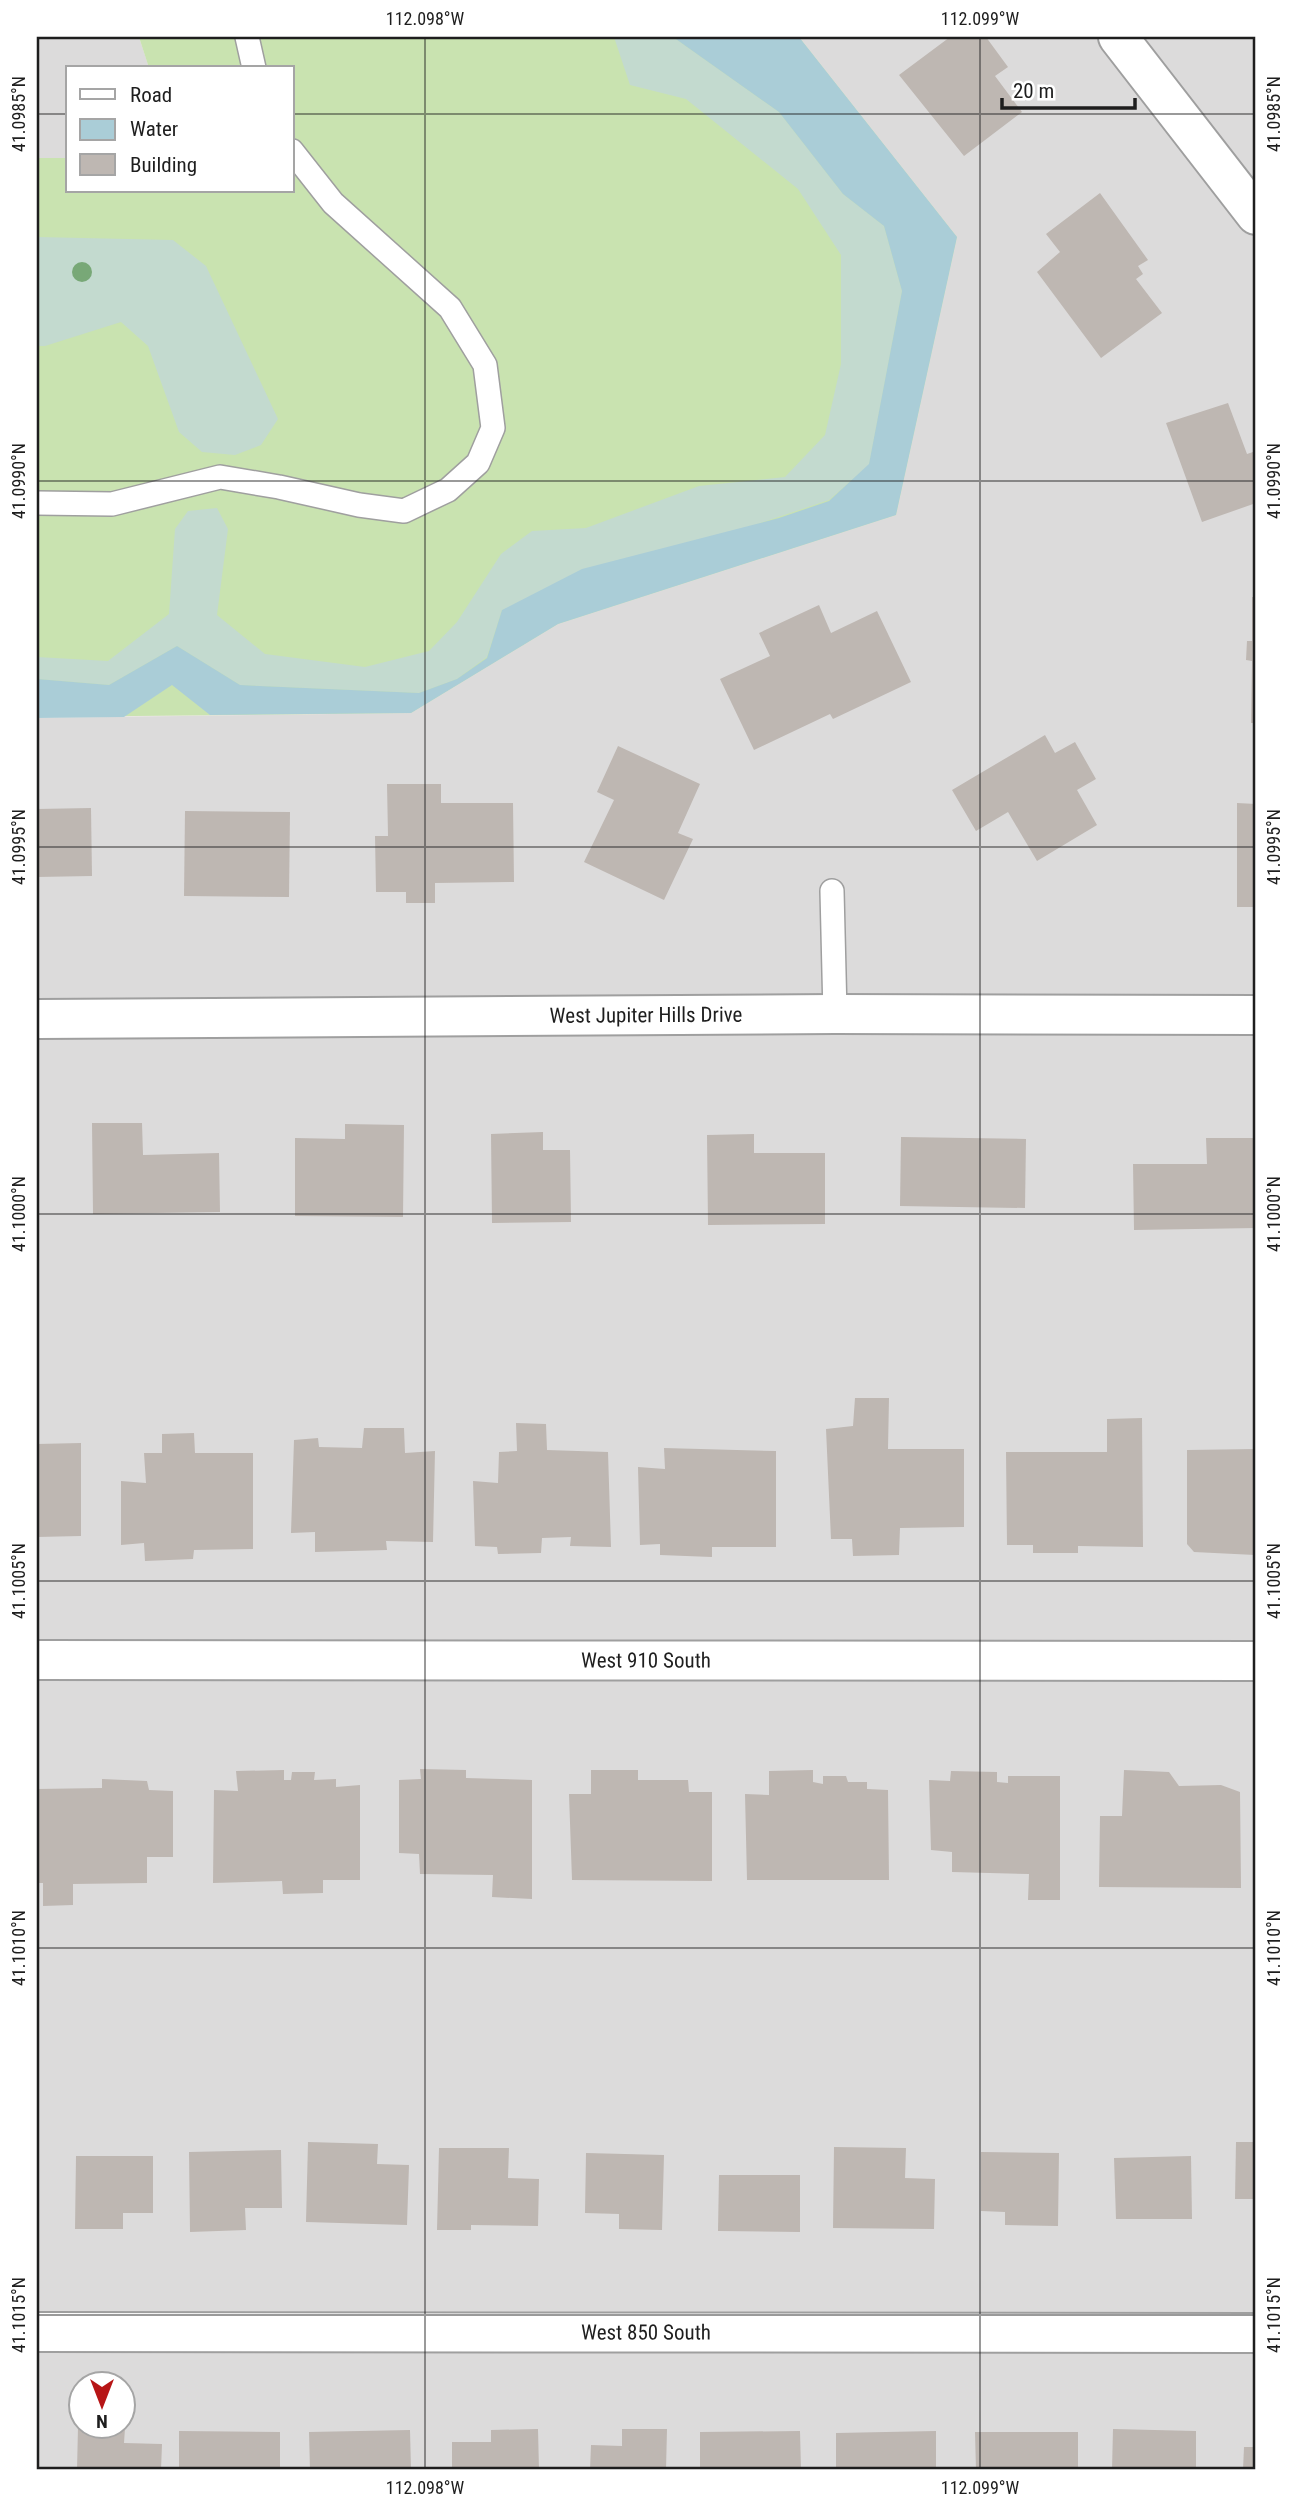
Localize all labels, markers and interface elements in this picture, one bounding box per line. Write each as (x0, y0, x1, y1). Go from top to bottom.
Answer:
text: 112.098°W (386, 8, 465, 29)
text: 112.099°W (941, 8, 1020, 29)
legend (66, 66, 294, 192)
scale bar (1002, 66, 1136, 110)
text: 41.0985°N (8, 76, 29, 152)
text: 41.0985°N (1263, 76, 1284, 152)
text: 20 m (1013, 79, 1054, 103)
text: Road (130, 83, 172, 107)
text: Water (130, 117, 178, 141)
text: Building (130, 153, 197, 177)
text: 41.0990°N (8, 443, 29, 519)
text: 41.0990°N (1263, 443, 1284, 519)
text: 41.0995°N (8, 809, 29, 885)
text: 41.0995°N (1263, 809, 1284, 885)
street label: West Jupiter Hills Drive (550, 1003, 743, 1028)
text: 41.1000°N (8, 1176, 29, 1252)
text: 41.1000°N (1263, 1176, 1284, 1252)
text: 41.1005°N (8, 1543, 29, 1619)
text: 41.1005°N (1263, 1543, 1284, 1619)
street label: West 910 South (581, 1648, 711, 1673)
text: 41.1010°N (8, 1910, 29, 1986)
text: 41.1010°N (1263, 1910, 1284, 1986)
text: 41.1015°N (8, 2277, 29, 2353)
text: 41.1015°N (1263, 2277, 1284, 2353)
street label: West 850 South (581, 2320, 711, 2345)
north arrow (66, 2370, 136, 2440)
text: N (96, 2410, 108, 2433)
text: 112.098°W (386, 2477, 465, 2498)
text: 112.099°W (941, 2477, 1020, 2498)

